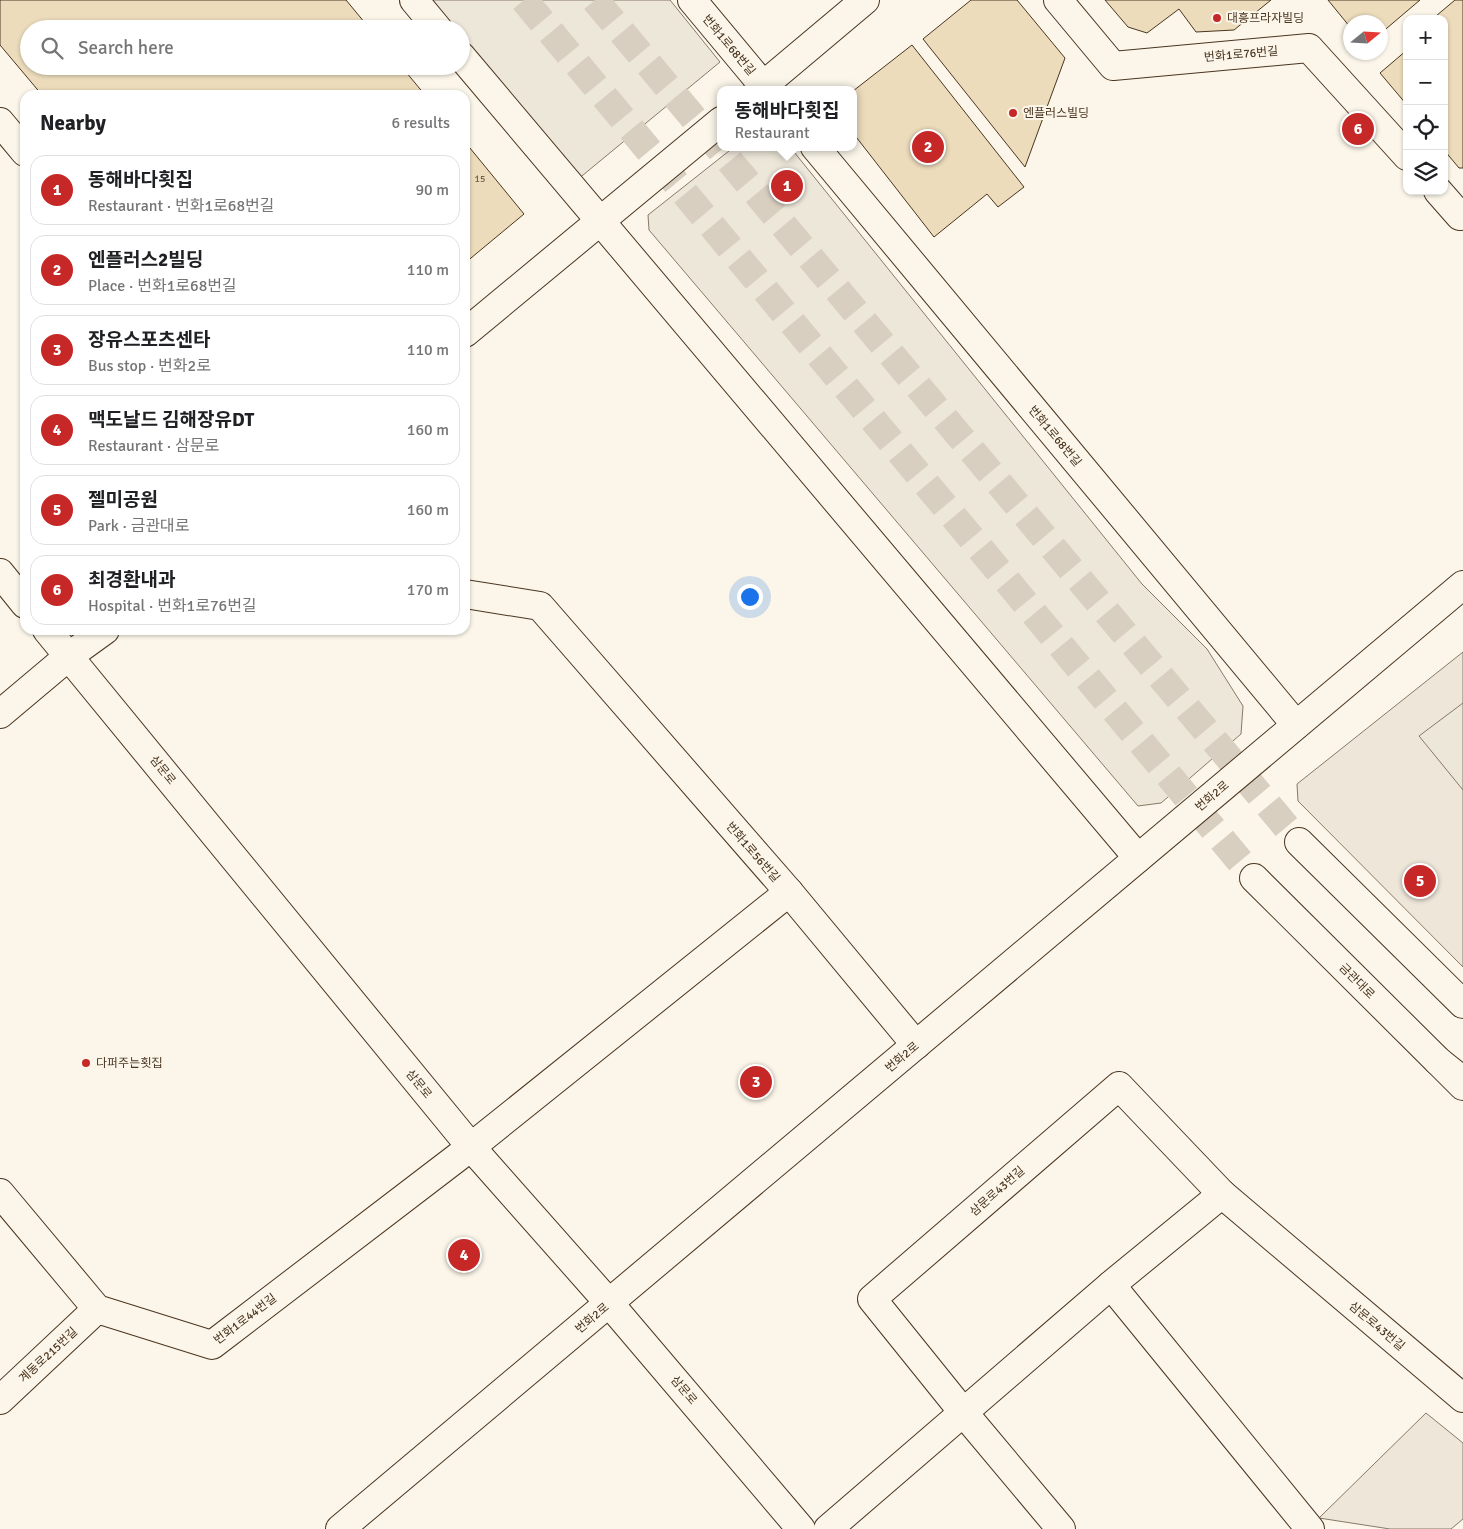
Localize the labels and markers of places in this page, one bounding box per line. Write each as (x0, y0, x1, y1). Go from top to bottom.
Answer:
place label: 대흥프라자빌딩 (1227, 11, 1304, 26)
marker: 대흥프라자빌딩 (1211, 12, 1223, 24)
place label: 엔플러스빌딩 (1023, 106, 1089, 121)
marker: 엔플러스빌딩 (1007, 107, 1019, 119)
pin: 6 (1342, 110, 1374, 148)
pin: 2 (912, 128, 944, 166)
pin: 1 (771, 167, 803, 205)
pin: 5 (1404, 862, 1436, 900)
place label: 다퍼주는횟집 (96, 1056, 162, 1071)
marker: 다퍼주는횟집 (80, 1057, 92, 1069)
pin: 3 (740, 1063, 772, 1101)
pin: 4 (448, 1236, 480, 1274)

